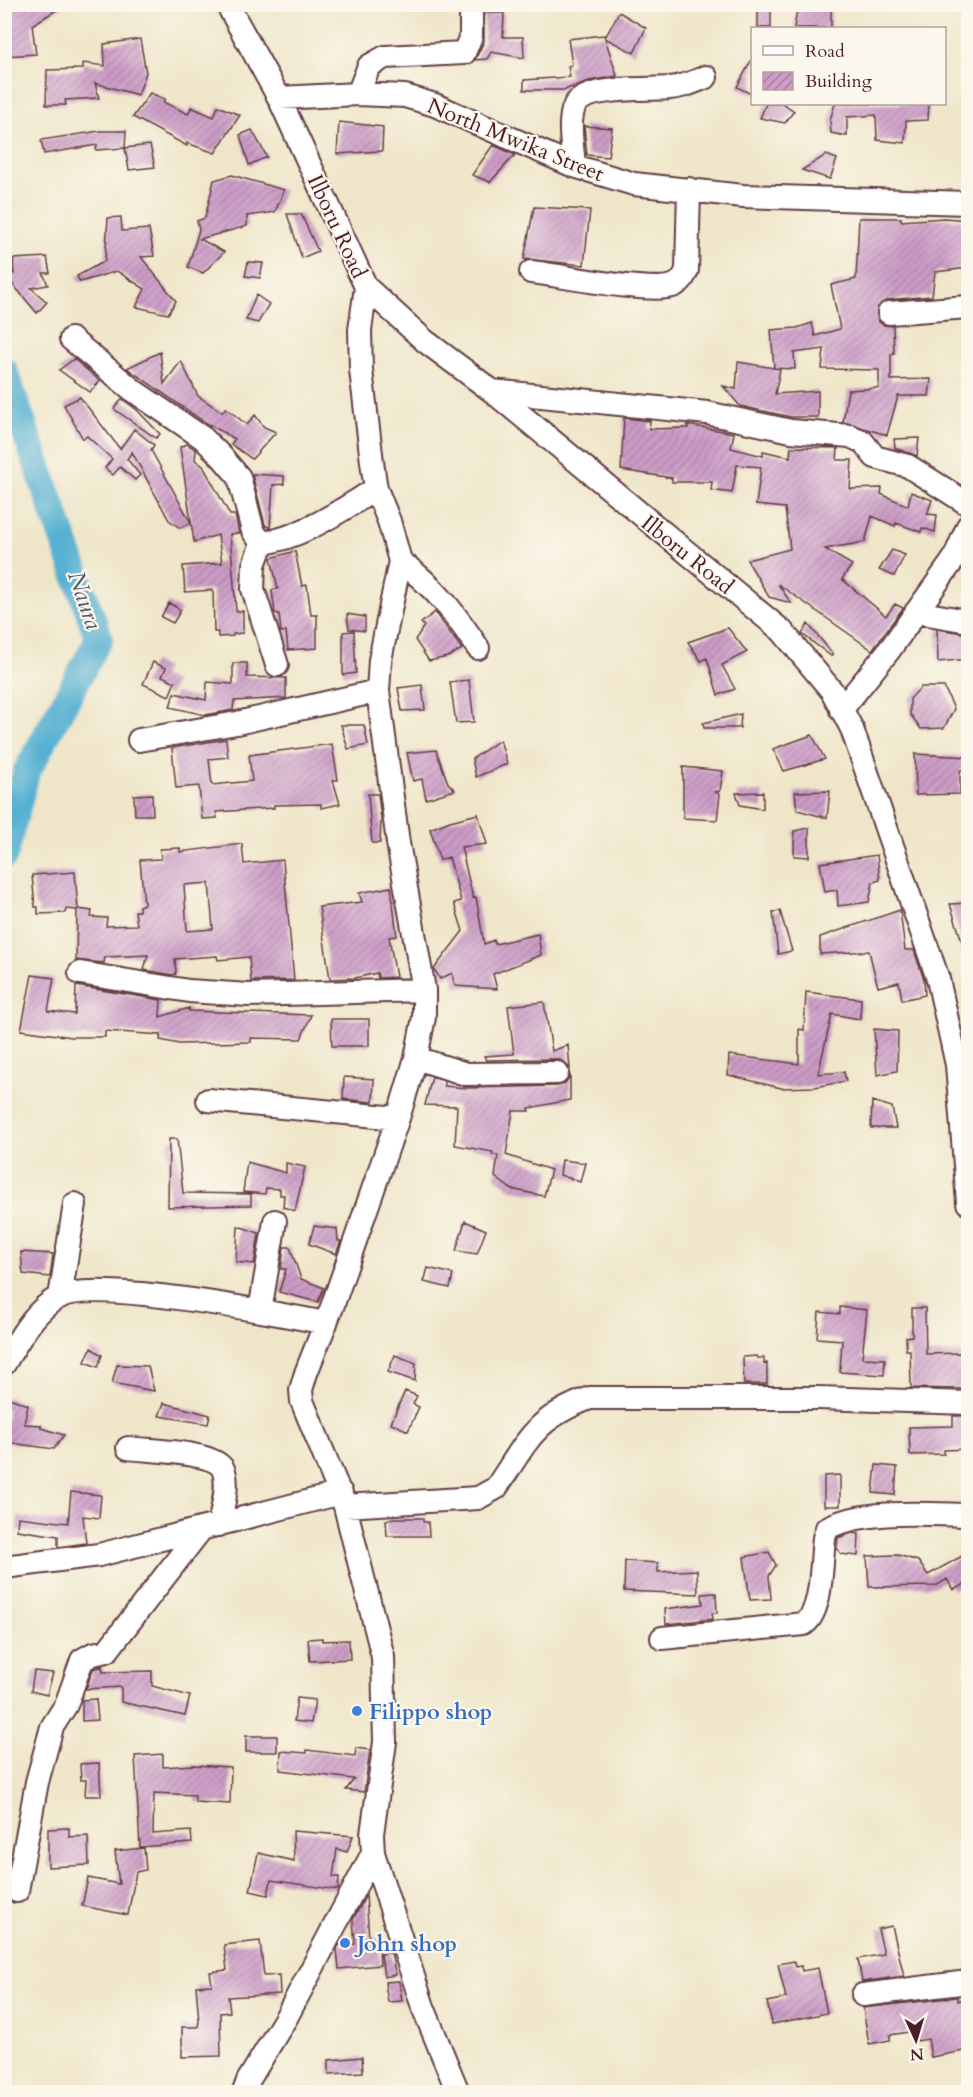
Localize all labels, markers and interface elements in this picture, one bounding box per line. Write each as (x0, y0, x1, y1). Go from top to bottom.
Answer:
legend (751, 27, 946, 105)
text: Road (805, 39, 845, 64)
text: Building (805, 69, 873, 94)
street label: North Mwika Street (423, 91, 609, 189)
street label: Ilboru Road (300, 170, 374, 283)
street label: Ilboru Road (635, 508, 740, 602)
water label: Naura (59, 567, 110, 634)
place label: Filippo shop (369, 1697, 492, 1727)
marker: Filippo shop (350, 1704, 364, 1718)
place label: John shop (354, 1929, 457, 1959)
marker: John shop (338, 1936, 352, 1950)
north arrow (886, 2010, 946, 2070)
text: N (909, 2043, 925, 2065)

